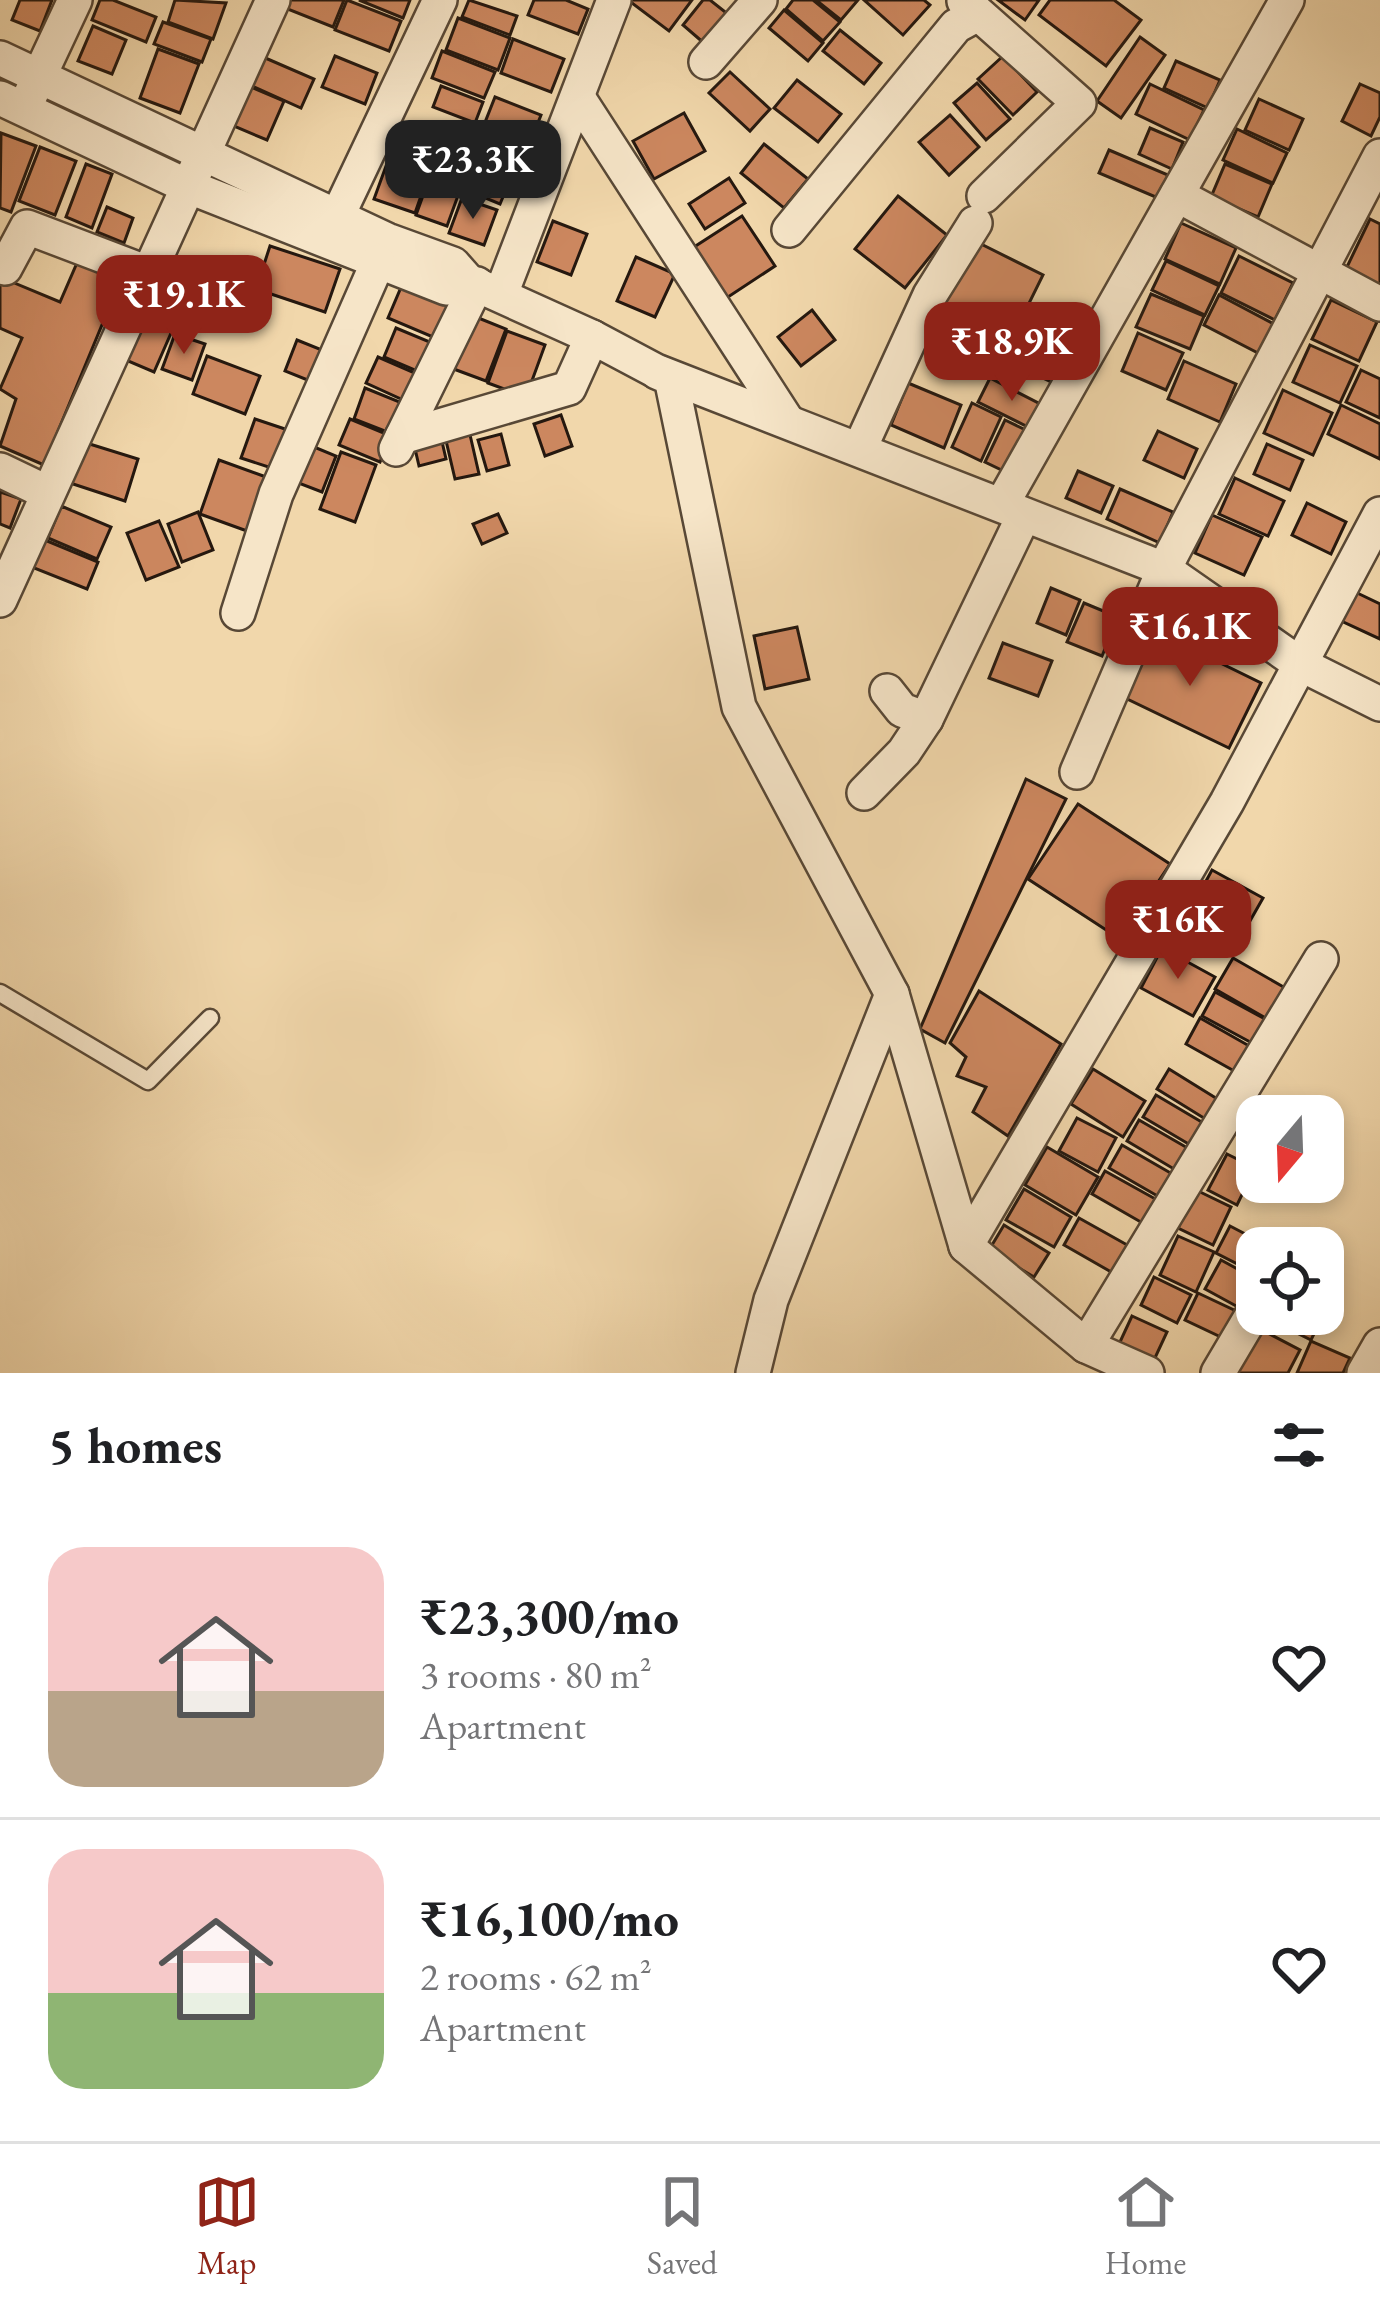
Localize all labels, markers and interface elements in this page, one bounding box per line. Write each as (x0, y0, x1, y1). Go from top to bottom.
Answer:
pin: ₹23.3K (375, 120, 571, 222)
text: ₹23.3K (412, 133, 534, 184)
pin: ₹19.1K (86, 255, 282, 357)
text: ₹19.1K (123, 268, 245, 319)
pin: ₹18.9K (914, 302, 1110, 404)
text: ₹18.9K (951, 315, 1073, 366)
pin: ₹16.1K (1092, 587, 1288, 689)
text: ₹16.1K (1129, 600, 1251, 651)
pin: ₹16K (1107, 880, 1249, 982)
text: ₹16K (1132, 893, 1224, 944)
north arrow (1236, 1095, 1344, 1203)
map controls (1236, 1095, 1344, 1335)
button: locate (1236, 1227, 1344, 1335)
text: 5 homes (48, 1412, 222, 1478)
icon: filters (1266, 1412, 1332, 1478)
text: ₹23,300/mo (420, 1583, 679, 1649)
icon: home (144, 1595, 288, 1739)
icon: heart (1266, 1634, 1332, 1700)
text: 3 rooms · 80 m² (420, 1649, 652, 1700)
text: Apartment (420, 1700, 586, 1751)
text: ₹16,100/mo (420, 1885, 679, 1951)
icon: home (144, 1897, 288, 2041)
icon: heart (1266, 1936, 1332, 2002)
text: 2 rooms · 62 m² (420, 1951, 652, 2002)
text: Apartment (420, 2002, 586, 2053)
tab: Map (194, 2169, 260, 2284)
tab: Saved (647, 2169, 718, 2284)
tab: Home (1105, 2169, 1186, 2284)

